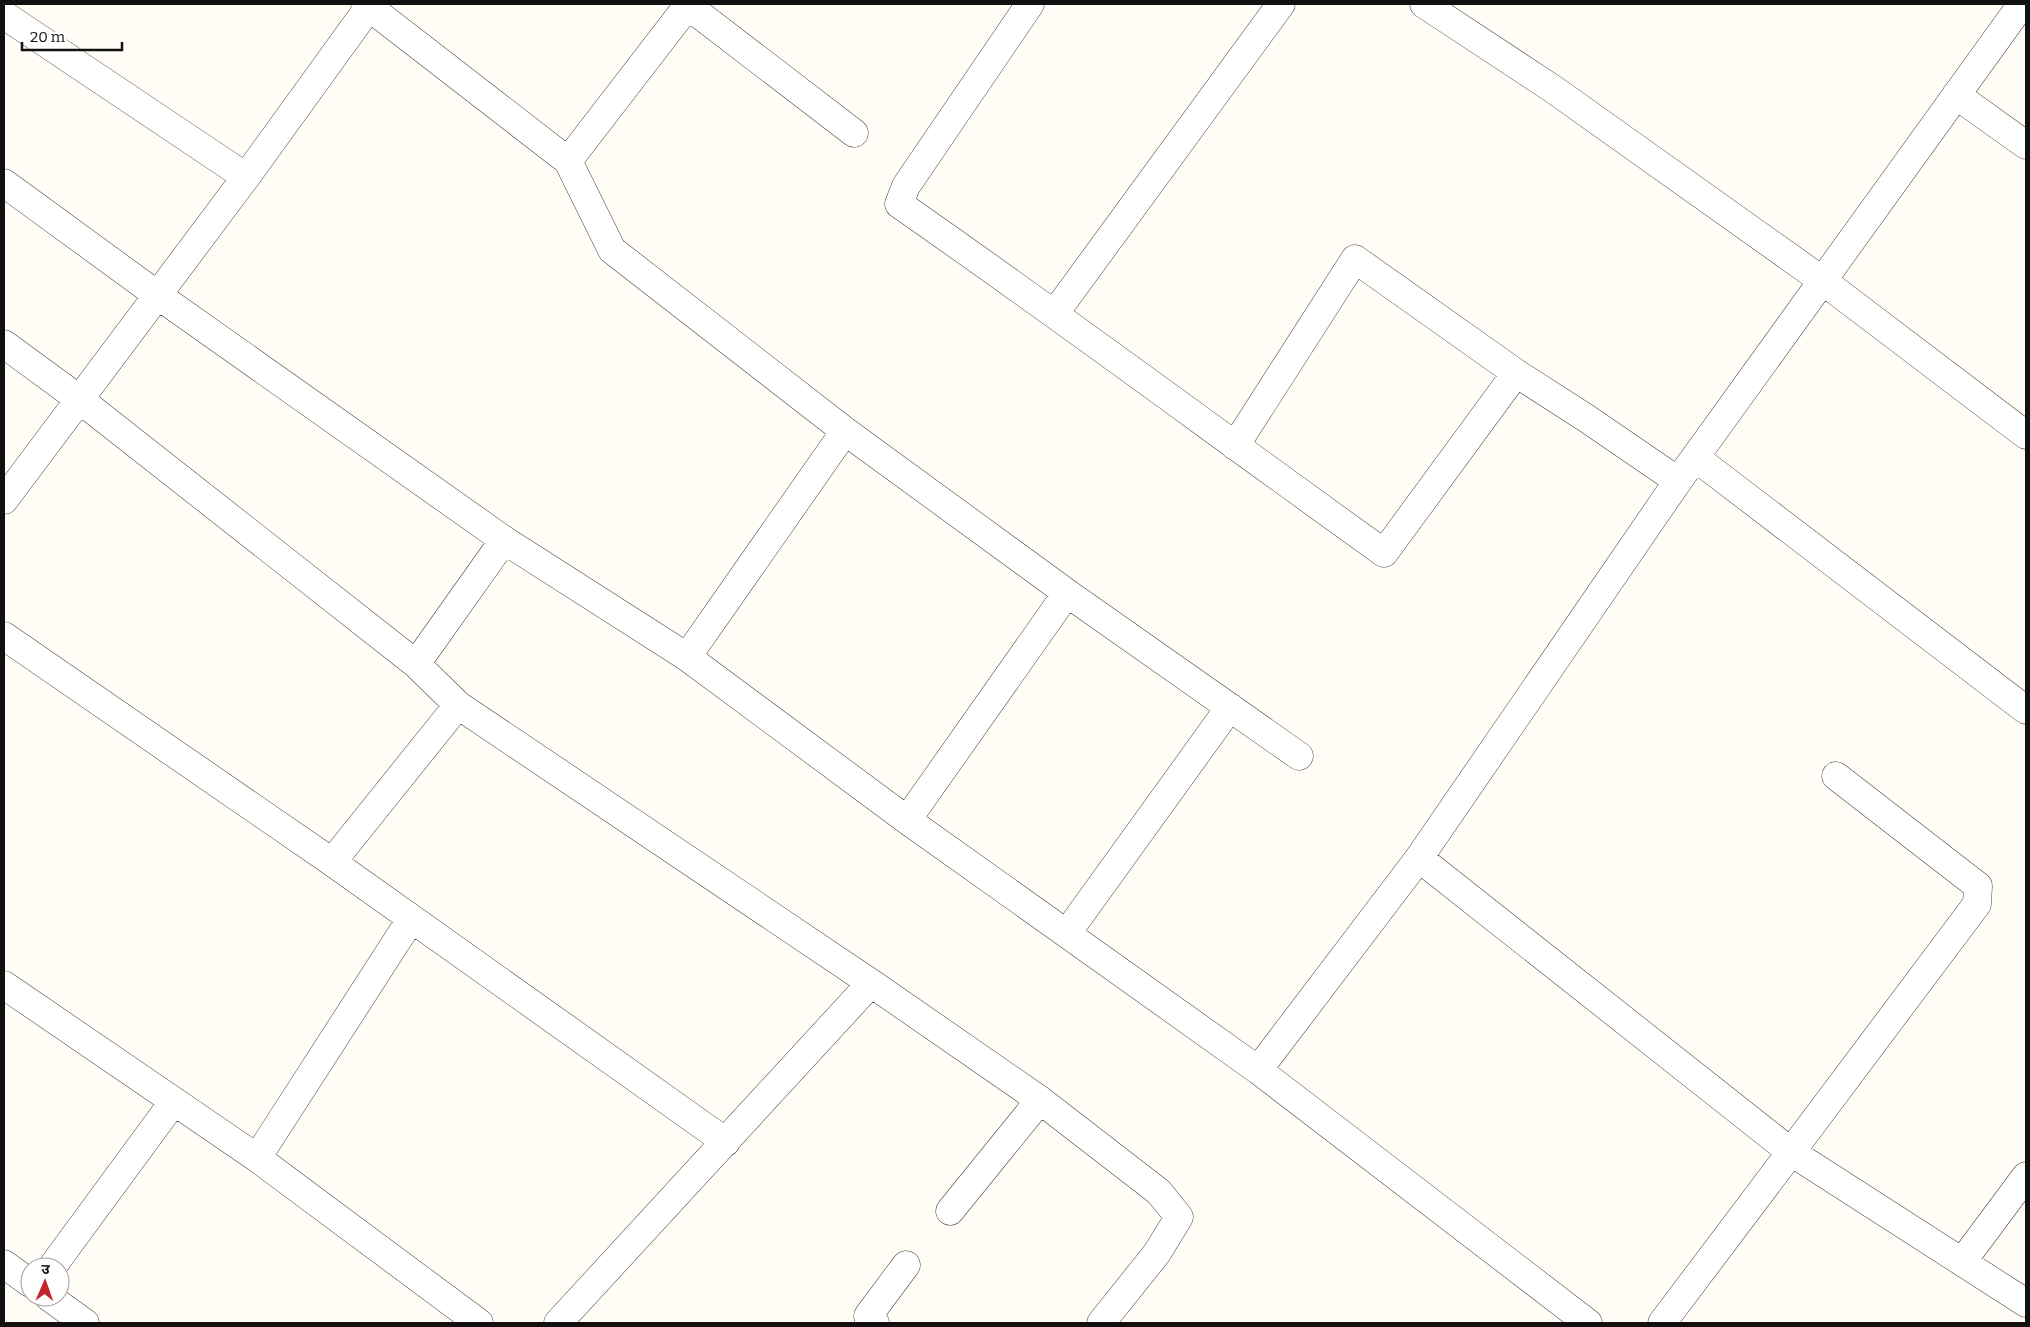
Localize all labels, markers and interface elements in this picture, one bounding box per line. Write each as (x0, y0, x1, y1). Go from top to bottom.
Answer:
scale bar (22, 20, 122, 52)
text: 20 m (30, 28, 66, 46)
north arrow (20, 1257, 70, 1307)
text: उ (41, 1261, 51, 1278)

